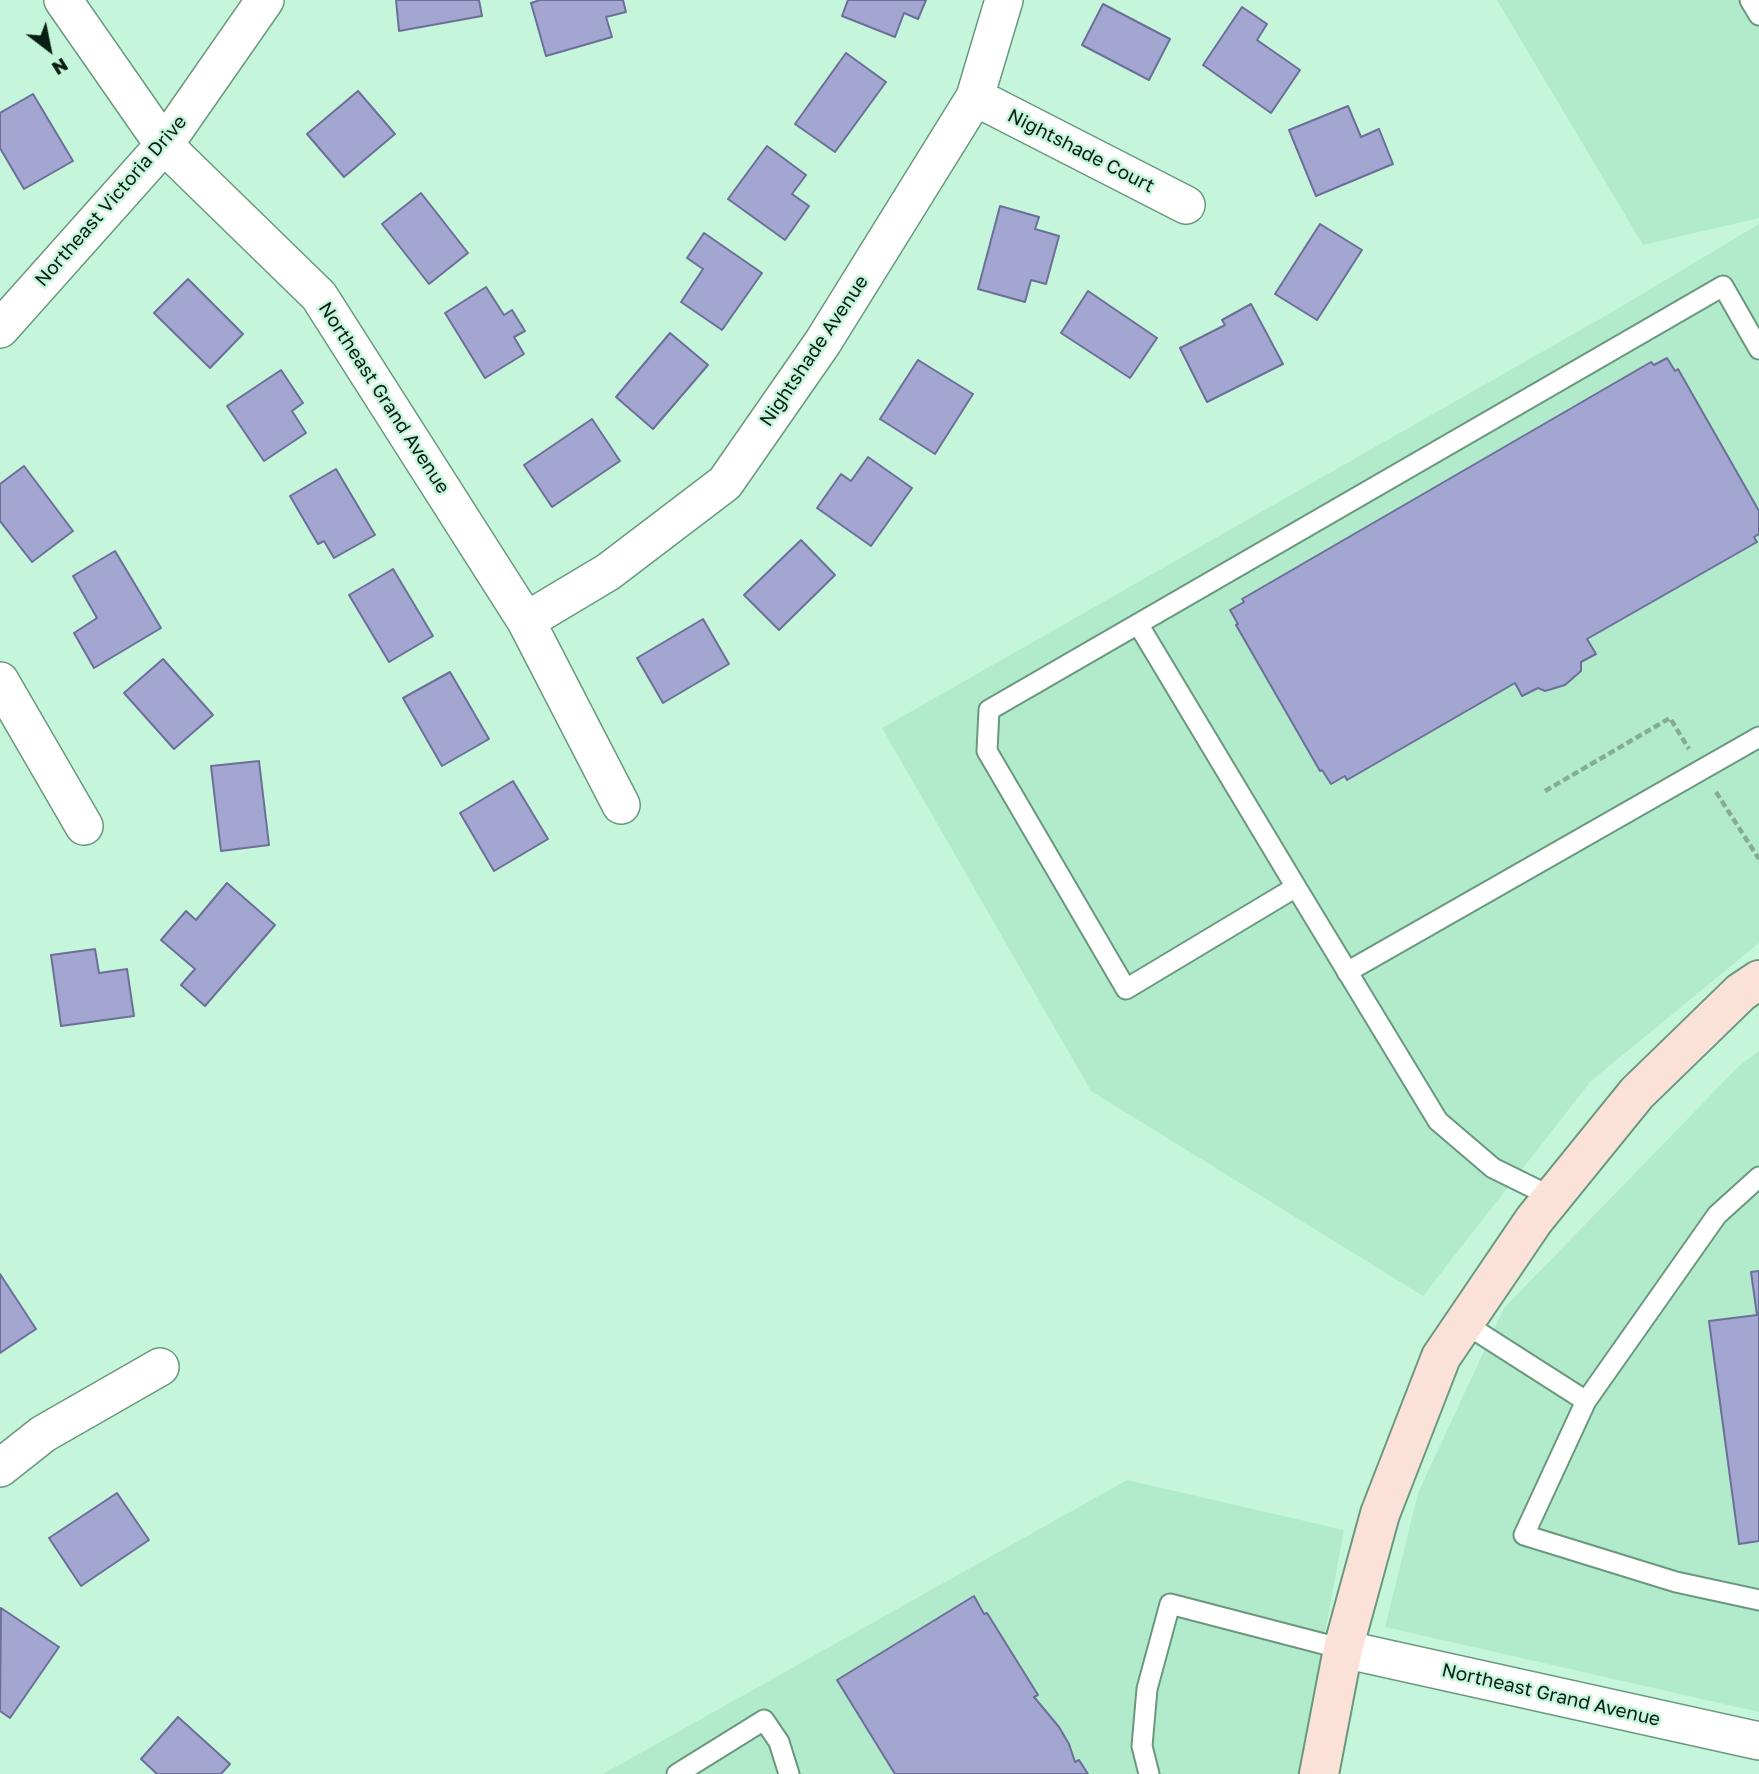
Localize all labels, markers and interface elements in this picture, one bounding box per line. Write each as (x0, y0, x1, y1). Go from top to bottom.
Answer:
north arrow (14, 14, 84, 84)
text: N (48, 54, 73, 81)
street label: Nightshade Court (1004, 104, 1158, 198)
street label: Northeast Victoria Drive (30, 111, 192, 291)
street label: Nightshade Avenue (755, 271, 873, 431)
street label: Northeast Grand Avenue (314, 298, 454, 498)
street label: Northeast Grand Avenue (1439, 1659, 1663, 1731)

